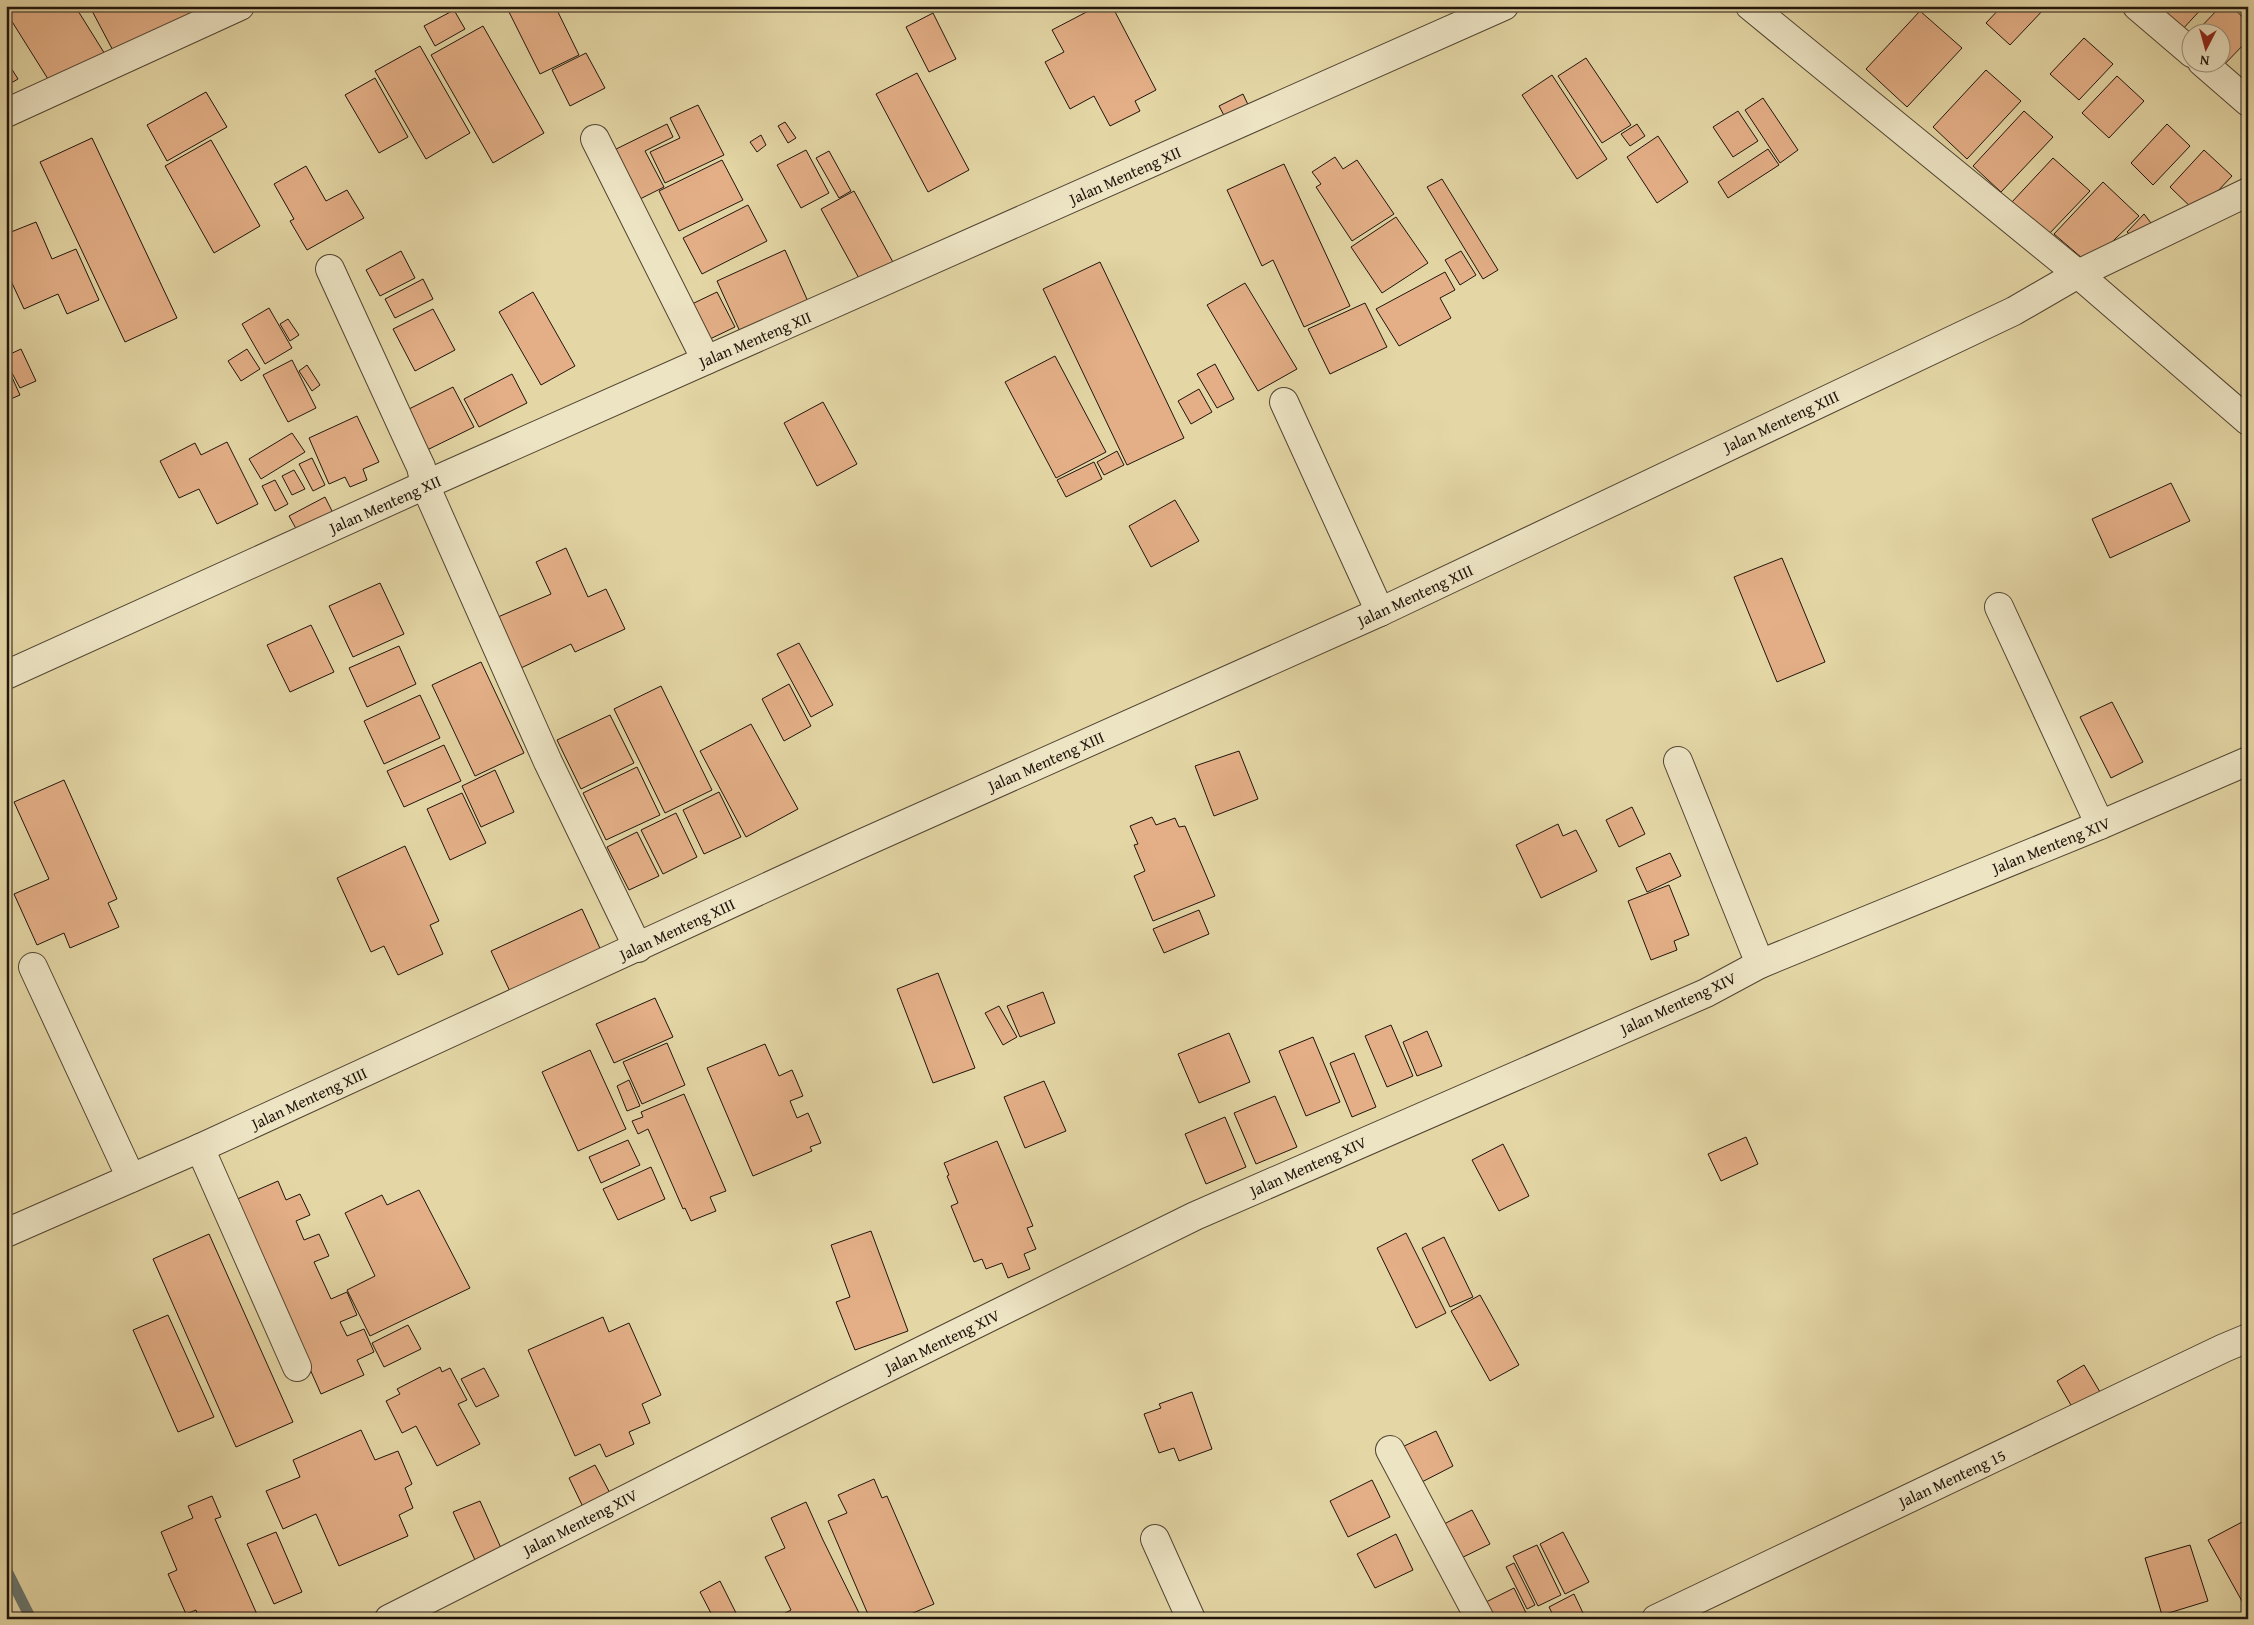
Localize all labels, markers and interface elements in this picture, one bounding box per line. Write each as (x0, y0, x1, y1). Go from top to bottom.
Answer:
north arrow (2182, 22, 2232, 72)
text: N (2198, 50, 2210, 71)
street label: Jalan Menteng XII (1063, 140, 1185, 211)
street label: Jalan Menteng XII (693, 304, 815, 374)
street label: Jalan Menteng XIII (1717, 384, 1843, 459)
street label: Jalan Menteng XII (323, 469, 445, 540)
street label: Jalan Menteng XIII (1351, 558, 1477, 633)
street label: Jalan Menteng XIII (982, 725, 1108, 798)
street label: Jalan Menteng XIV (1986, 810, 2114, 880)
street label: Jalan Menteng XIII (613, 892, 739, 967)
street label: Jalan Menteng XIV (1614, 965, 1741, 1041)
street label: Jalan Menteng XIII (245, 1061, 371, 1136)
street label: Jalan Menteng XIV (1244, 1129, 1371, 1203)
street label: Jalan Menteng XIV (878, 1302, 1004, 1380)
street label: Jalan Menteng 15 (1893, 1443, 2010, 1514)
street label: Jalan Menteng XIV (517, 1483, 642, 1562)

